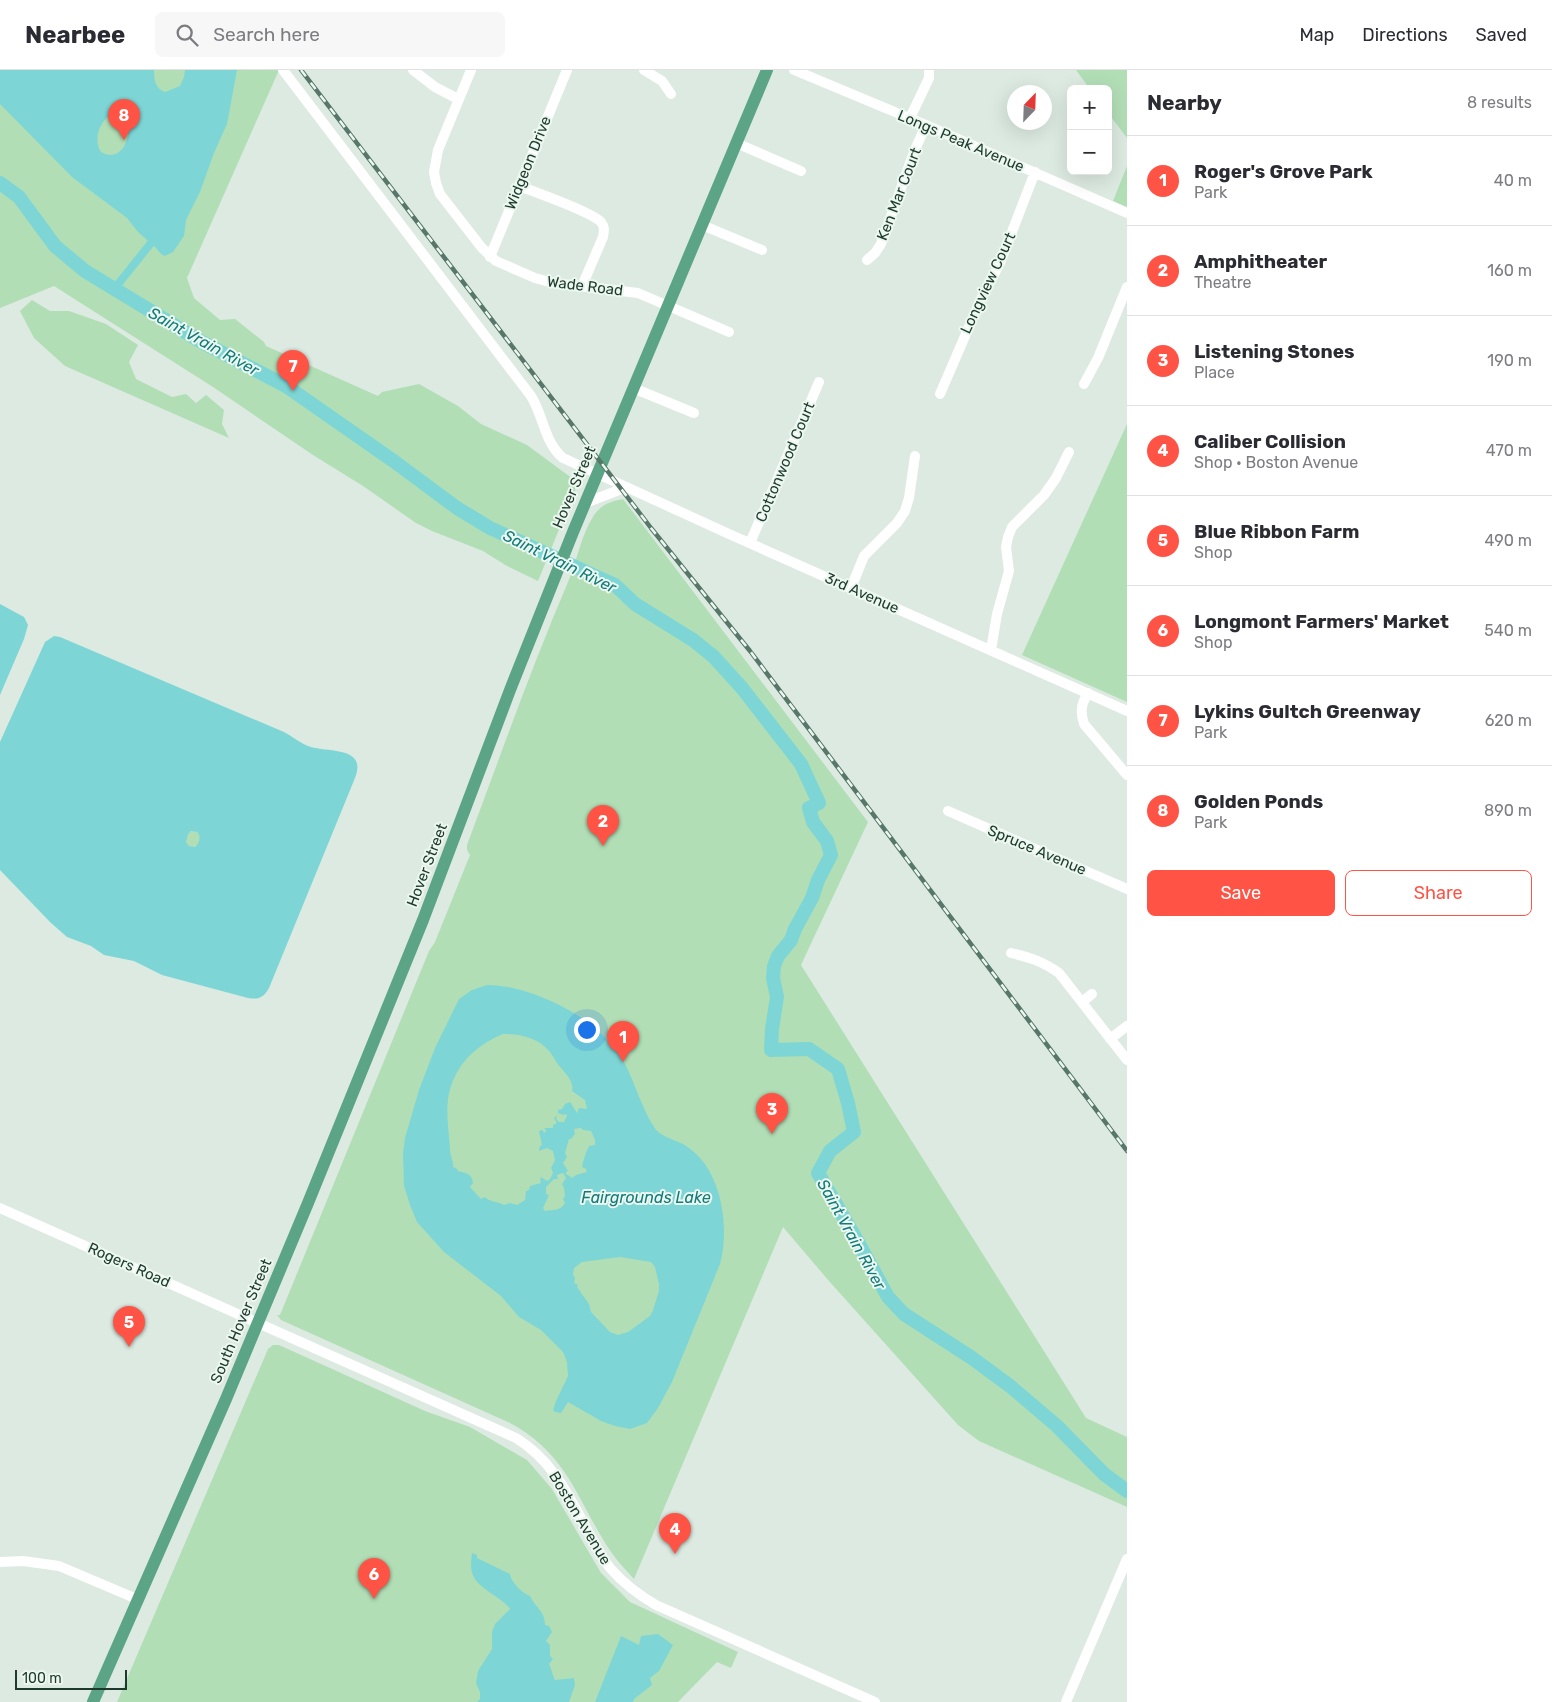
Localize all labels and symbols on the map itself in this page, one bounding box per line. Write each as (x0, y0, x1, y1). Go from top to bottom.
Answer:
north arrow (1007, 85, 1052, 130)
pin: 8 (108, 99, 140, 140)
street label: Longs Peak Avenue (895, 106, 1027, 176)
street label: Widgeon Drive (501, 114, 555, 212)
street label: Ken Mar Court (873, 145, 925, 243)
street label: Longview Court (957, 229, 1019, 336)
street label: Wade Road (546, 272, 624, 300)
water label: Saint Vrain River (145, 303, 263, 380)
pin: 7 (277, 350, 309, 391)
street label: Cottonwood Court (752, 399, 818, 525)
street label: Hover Street (549, 443, 600, 531)
water label: Saint Vrain River (500, 526, 620, 597)
street label: 3rd Avenue (822, 569, 902, 617)
pin: 2 (587, 805, 619, 846)
street label: Hover Street (403, 821, 451, 909)
street label: Spruce Avenue (985, 821, 1089, 879)
your location (574, 1017, 600, 1043)
pin: 1 (607, 1021, 639, 1062)
pin: 3 (756, 1093, 788, 1134)
water label: Saint Vrain River (813, 1176, 890, 1294)
water label: Fairgrounds Lake (581, 1188, 711, 1207)
street label: Rogers Road (85, 1239, 173, 1291)
street label: South Hover Street (207, 1256, 275, 1386)
pin: 5 (113, 1306, 145, 1347)
street label: Boston Avenue (545, 1468, 615, 1568)
pin: 4 (659, 1513, 691, 1554)
pin: 6 (358, 1558, 390, 1599)
scale bar (15, 1667, 128, 1690)

